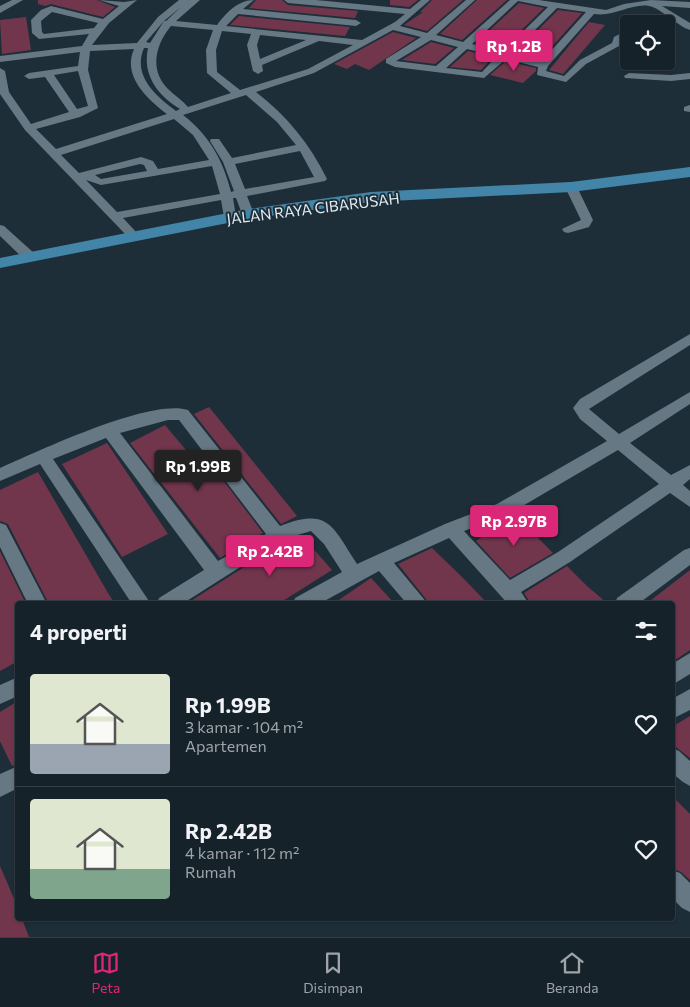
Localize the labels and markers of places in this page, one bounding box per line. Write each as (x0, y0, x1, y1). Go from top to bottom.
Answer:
pin: Rp 1.2B (468, 30, 560, 72)
pin: Rp 1.99B (146, 450, 250, 492)
pin: Rp 2.97B (462, 504, 566, 547)
pin: Rp 2.42B (218, 534, 322, 577)

